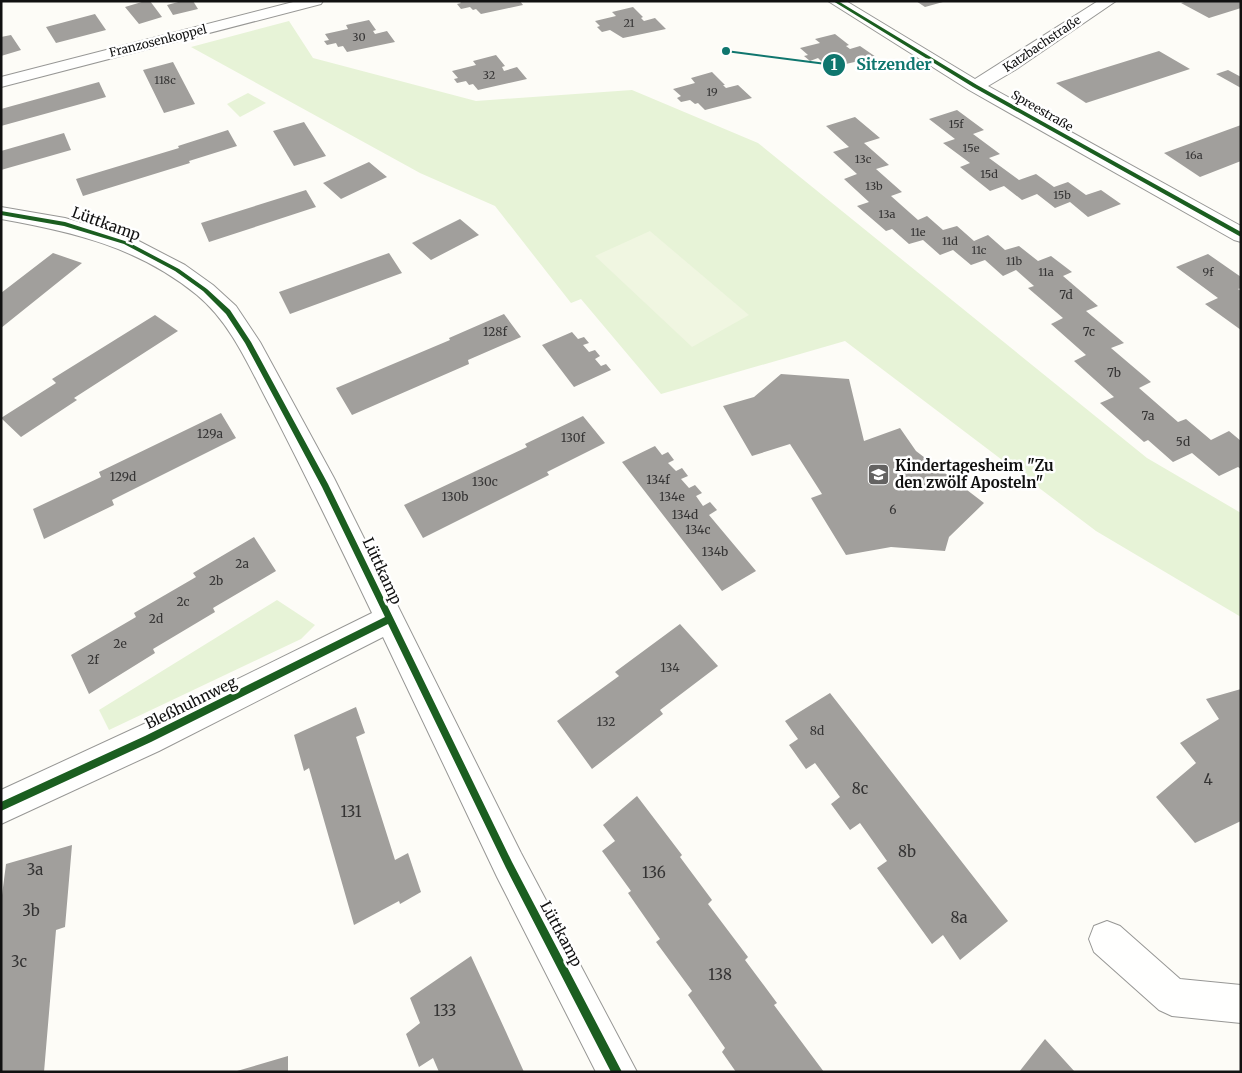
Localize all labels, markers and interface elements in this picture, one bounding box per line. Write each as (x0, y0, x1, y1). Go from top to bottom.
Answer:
street label: Katzbachstraße (1000, 12, 1083, 75)
house number: 21 (623, 16, 635, 30)
street label: Franzosenkoppel (108, 21, 208, 60)
house number: 30 (352, 30, 366, 44)
callout: Sitzender (822, 49, 942, 80)
text: Sitzender (856, 54, 932, 74)
text: 1 (831, 55, 838, 74)
house number: 32 (483, 68, 495, 82)
house number: 118c (154, 73, 176, 87)
house number: 19 (706, 85, 718, 99)
street label: Spreestraße (1009, 87, 1076, 134)
house number: 15f (949, 117, 964, 131)
house number: 15e (963, 141, 980, 155)
house number: 16a (1185, 148, 1203, 162)
house number: 13c (855, 152, 872, 166)
house number: 15d (980, 167, 998, 181)
house number: 13b (865, 179, 883, 193)
house number: 15b (1053, 188, 1071, 202)
street label: Lüttkamp (69, 202, 143, 245)
house number: 13a (879, 207, 896, 221)
house number: 11e (910, 225, 926, 239)
house number: 11d (942, 234, 958, 248)
house number: 11c (972, 243, 987, 257)
house number: 11b (1006, 254, 1022, 268)
house number: 11a (1038, 265, 1054, 279)
house number: 9f (1203, 265, 1214, 279)
house number: 7d (1059, 287, 1073, 302)
house number: 128f (483, 324, 507, 339)
house number: 7c (1083, 324, 1095, 339)
house number: 7b (1107, 365, 1121, 380)
house number: 7a (1142, 408, 1155, 423)
house number: 129a (197, 426, 223, 441)
house number: 130f (561, 430, 585, 445)
house number: 5d (1176, 434, 1190, 449)
place label: Kindertagesheim "Zu den zwölf Aposteln" (895, 456, 1054, 492)
school or university icon: Kindertagesheim "Zu den zwölf Aposteln" (867, 463, 891, 487)
house number: 129d (110, 469, 136, 484)
house number: 134f (646, 472, 670, 487)
house number: 130c (472, 474, 498, 489)
house number: 130b (442, 489, 468, 504)
house number: 134e (659, 489, 685, 504)
house number: 6 (889, 502, 897, 517)
house number: 134d (672, 507, 698, 522)
house number: 134c (685, 522, 711, 537)
street label: Lüttkamp (359, 534, 406, 607)
house number: 134b (702, 544, 728, 559)
house number: 2a (235, 556, 249, 571)
house number: 2b (209, 573, 223, 588)
house number: 2c (176, 594, 190, 609)
house number: 2d (149, 611, 163, 626)
house number: 2e (113, 636, 127, 651)
house number: 2f (87, 652, 99, 667)
house number: 134 (660, 660, 680, 675)
street label: Bleßhuhnweg (142, 672, 240, 733)
house number: 132 (597, 714, 615, 729)
house number: 8d (810, 723, 824, 738)
house number: 4 (1203, 770, 1213, 789)
house number: 8c (852, 779, 869, 798)
house number: 131 (340, 802, 362, 821)
house number: 8b (898, 842, 916, 861)
house number: 3a (27, 860, 43, 879)
house number: 136 (642, 863, 666, 882)
street label: Lüttkamp (536, 898, 587, 970)
house number: 3b (22, 901, 40, 920)
house number: 8a (950, 908, 968, 927)
house number: 3c (11, 952, 28, 971)
house number: 138 (708, 965, 732, 984)
house number: 133 (434, 1001, 456, 1020)

